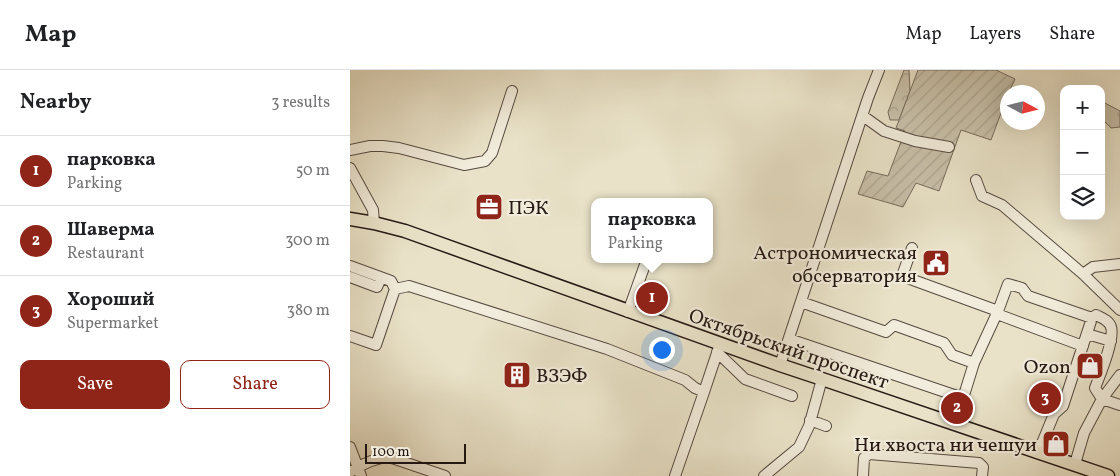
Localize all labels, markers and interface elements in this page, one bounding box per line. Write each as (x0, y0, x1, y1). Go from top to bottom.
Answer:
text: Map (25, 18, 76, 52)
text: Map (905, 22, 941, 47)
text: Layers (969, 22, 1021, 47)
text: Share (1049, 22, 1095, 47)
north arrow (1000, 85, 1045, 130)
map controls (1060, 85, 1105, 220)
button: + (1060, 85, 1105, 130)
text: Nearby (20, 88, 91, 117)
text: 3 results (271, 92, 330, 114)
button: − (1060, 130, 1105, 175)
text: парковка (67, 147, 156, 173)
text: 1 (33, 160, 39, 182)
text: 50 m (296, 160, 330, 182)
text: Parking (67, 173, 122, 195)
button: layers (1060, 175, 1105, 220)
office icon: ПЭК (474, 192, 504, 222)
place label: ПЭК (508, 195, 549, 223)
popup (591, 198, 713, 263)
text: парковка (608, 207, 696, 233)
text: Шаверма (67, 217, 155, 243)
text: 2 (32, 230, 40, 252)
text: 300 m (285, 230, 330, 252)
text: Parking (608, 233, 663, 255)
place label: Aстрономическая обсерватория (753, 240, 917, 291)
text: Restaurant (67, 243, 145, 265)
public building icon: Aстрономическая обсерватория (921, 248, 951, 278)
pin: 1 (636, 279, 668, 317)
text: Хороший (67, 287, 154, 313)
text: 3 (32, 300, 40, 322)
text: 380 m (287, 300, 330, 322)
street label: Октябрьский проспект (685, 302, 892, 397)
text: Supermarket (67, 313, 159, 335)
your location (649, 337, 675, 363)
shop icon: Ozon (1075, 351, 1105, 381)
place label: Ozon (1024, 354, 1071, 382)
button: Save (20, 360, 170, 409)
button: Share (180, 360, 330, 409)
building icon: ВЗЭФ (502, 360, 532, 390)
place label: ВЗЭФ (536, 363, 587, 391)
pin: 3 (1029, 379, 1061, 417)
pin: 2 (941, 389, 973, 427)
shop icon: Ни хвоста ни чешуи (1041, 429, 1071, 459)
place label: Ни хвоста ни чешуи (854, 432, 1037, 460)
scale bar (365, 441, 466, 464)
text: 100 m (372, 443, 410, 462)

